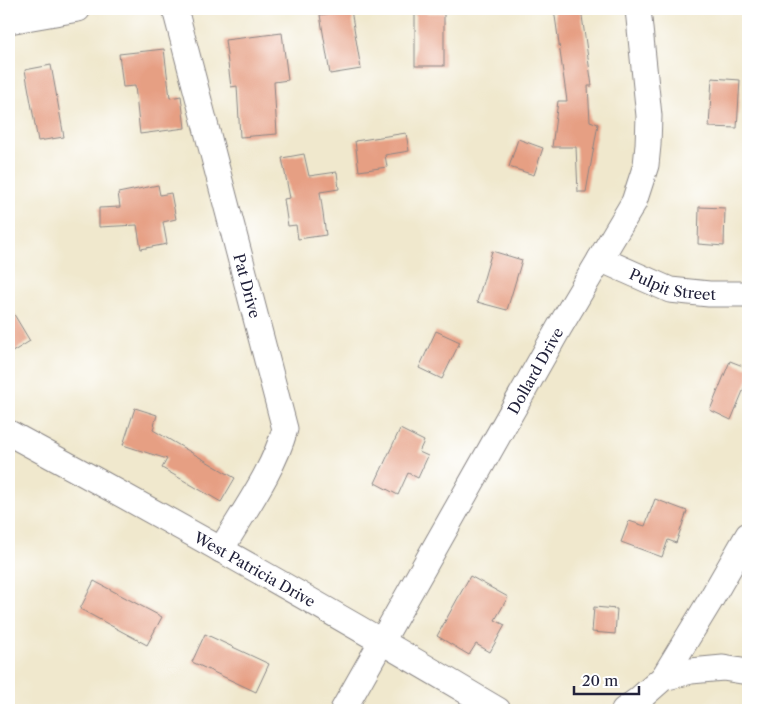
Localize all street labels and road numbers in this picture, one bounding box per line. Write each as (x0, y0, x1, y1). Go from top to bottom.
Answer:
street label: Pat Drive (230, 251, 265, 320)
street label: Pulpit Street (627, 264, 717, 304)
street label: Dollard Drive (503, 324, 567, 417)
street label: West Patricia Drive (190, 527, 319, 611)

